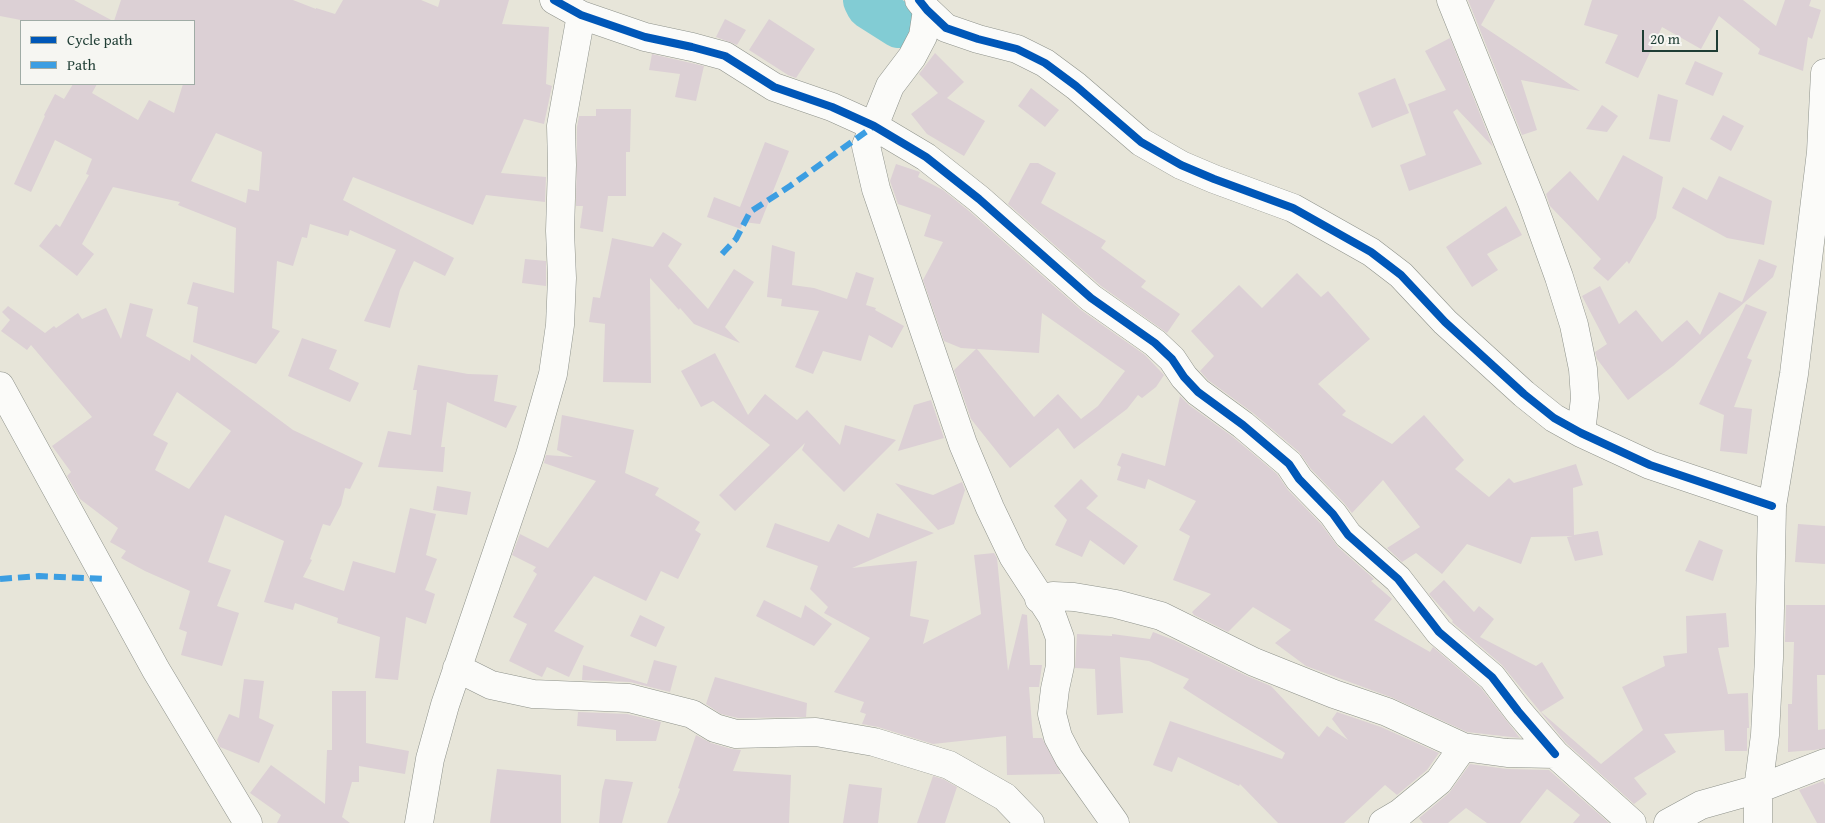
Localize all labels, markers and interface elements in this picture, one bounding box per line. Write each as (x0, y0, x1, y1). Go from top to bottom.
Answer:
legend (20, 20, 195, 85)
scale bar (1645, 20, 1721, 52)
text: 20 m (1650, 28, 1680, 49)
text: Cycle path (67, 29, 133, 50)
text: Path (67, 54, 96, 75)

